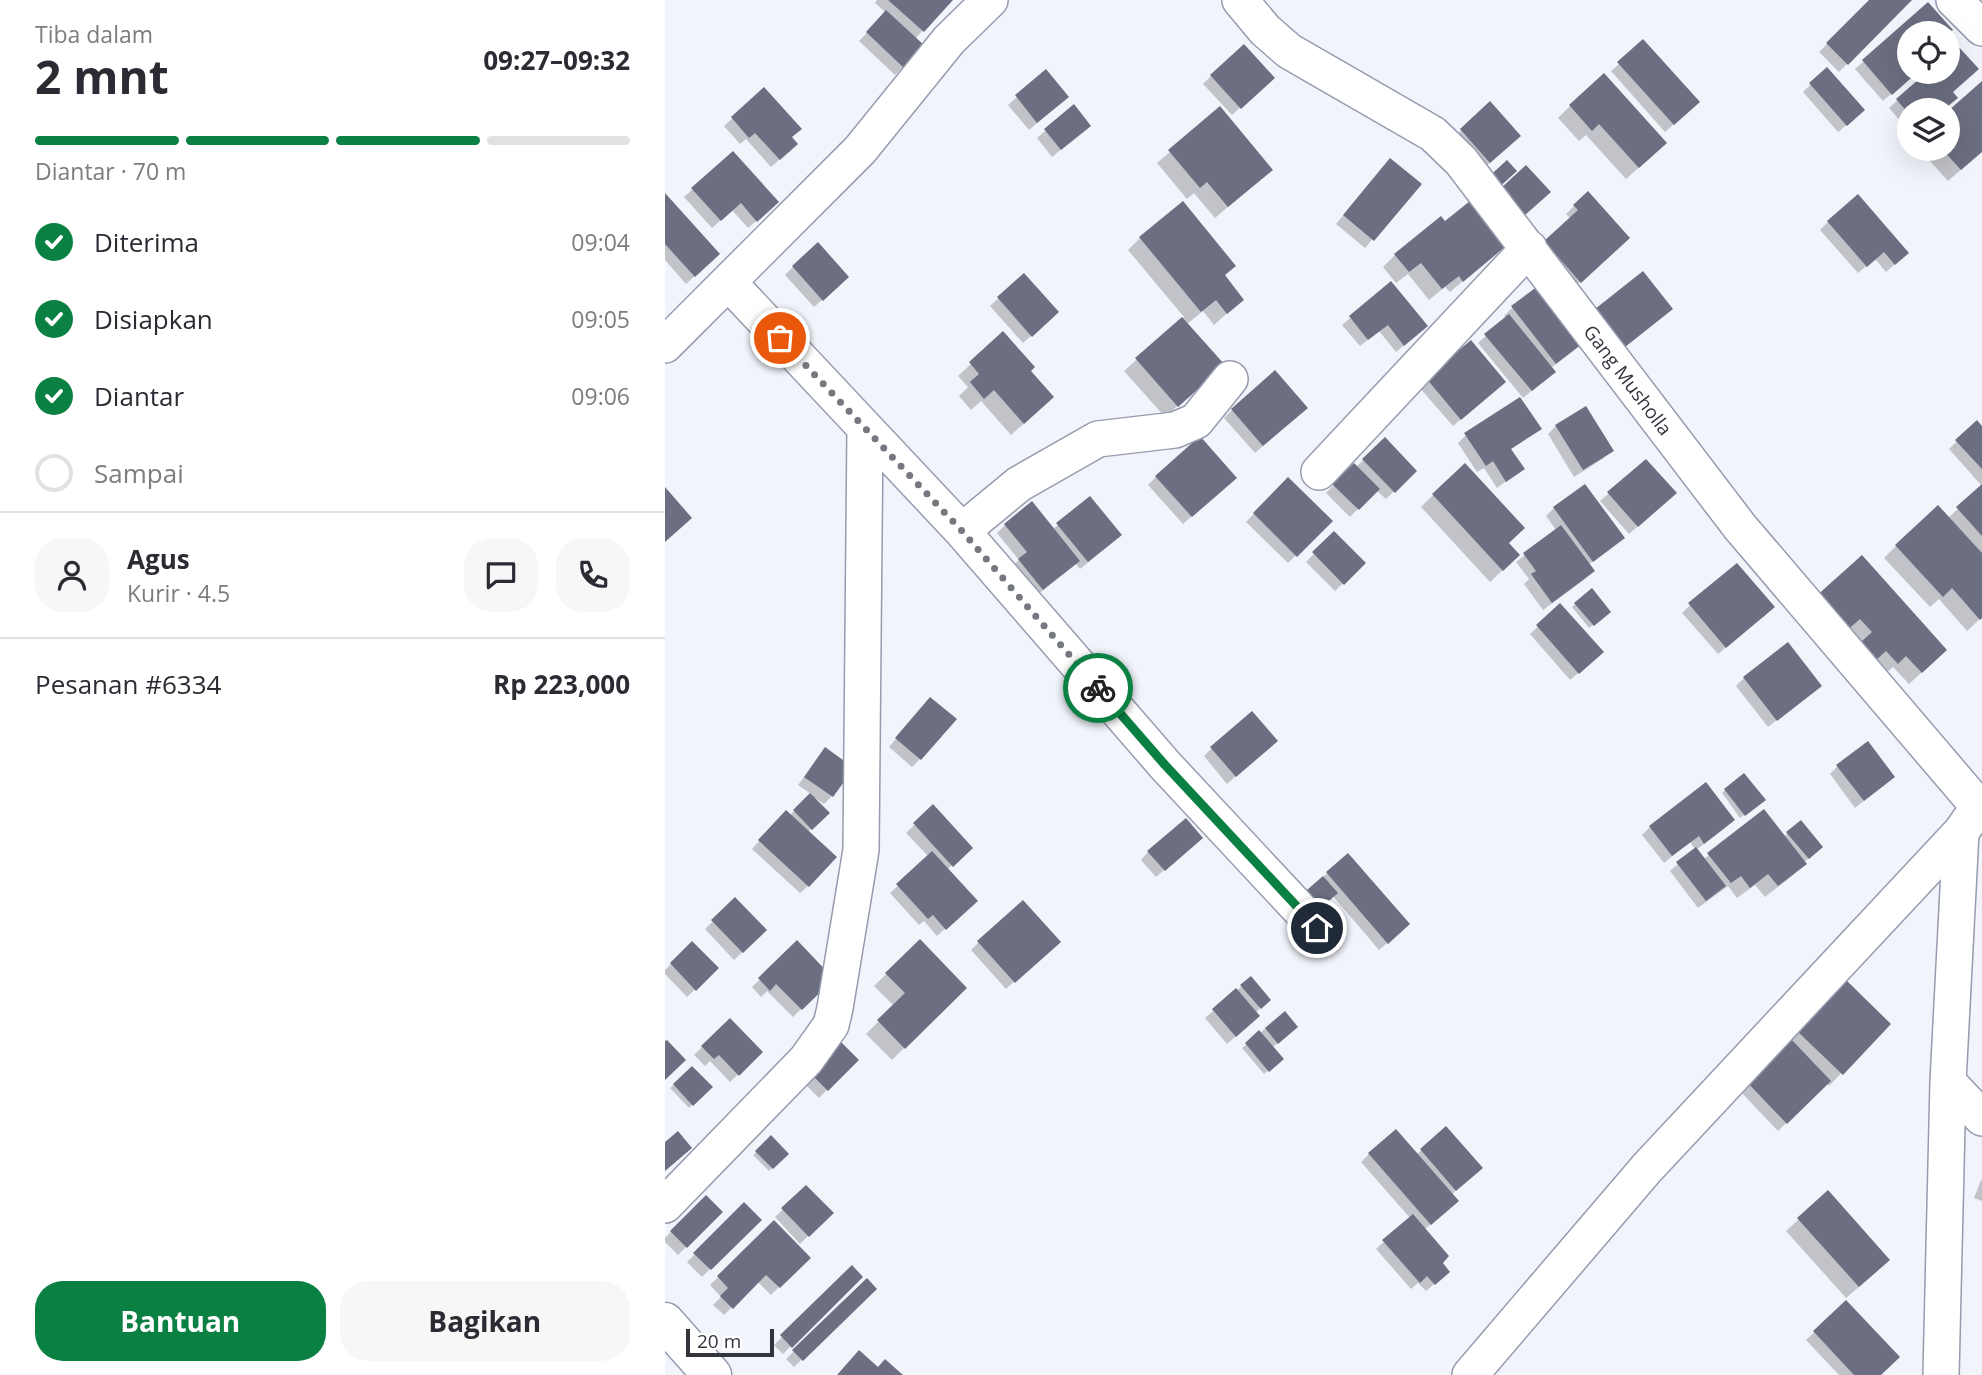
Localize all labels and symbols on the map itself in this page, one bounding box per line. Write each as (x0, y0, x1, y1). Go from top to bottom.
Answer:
pin (750, 308, 810, 368)
street label: Gang Musholla (1578, 319, 1678, 441)
courier (1063, 653, 1133, 723)
pin (1287, 898, 1347, 958)
scale bar (686, 1326, 773, 1358)

